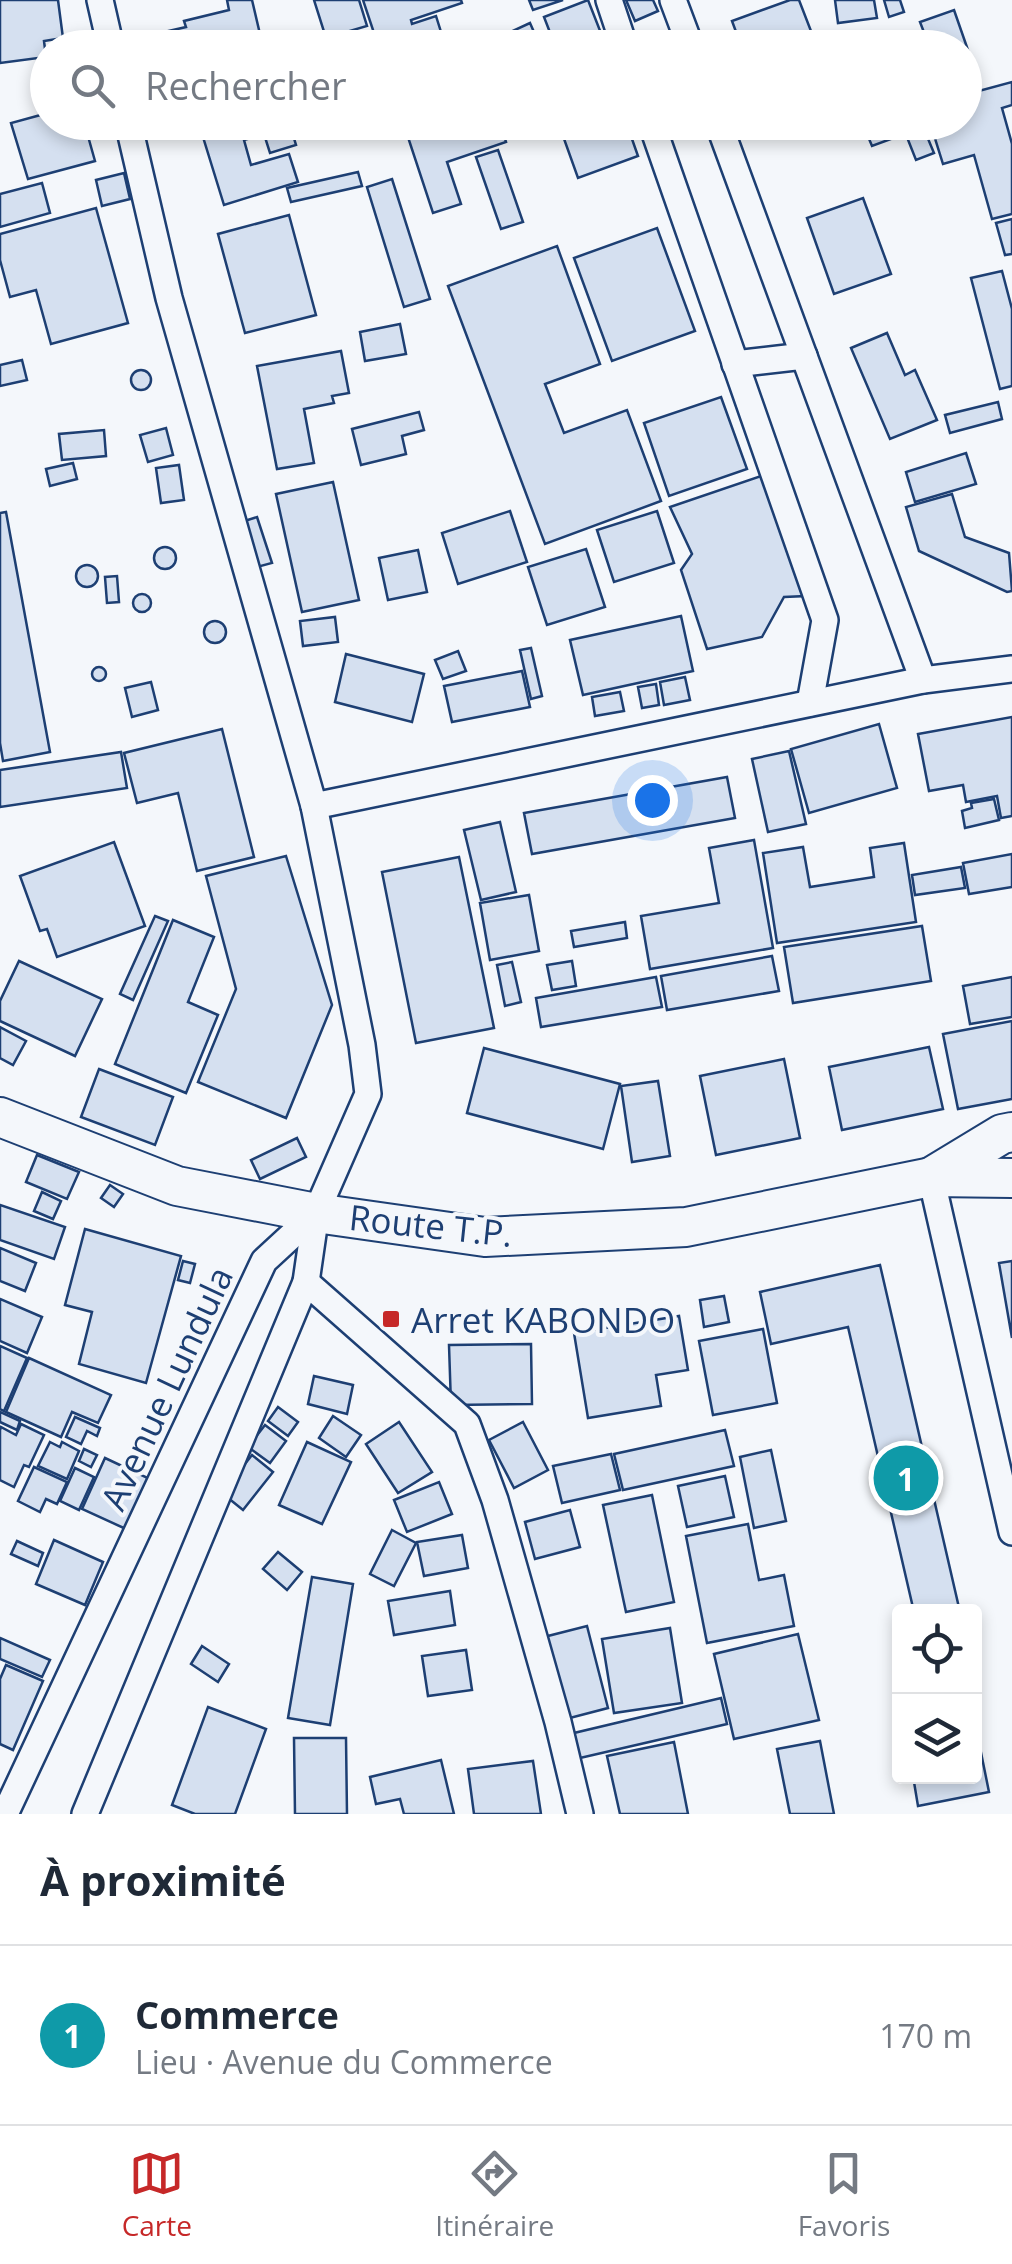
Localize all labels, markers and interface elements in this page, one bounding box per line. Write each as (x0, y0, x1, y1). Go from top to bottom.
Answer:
search box (30, 30, 982, 140)
icon: search (65, 58, 120, 113)
text: Rechercher (145, 59, 347, 111)
your location (627, 775, 678, 826)
street label: Route T.P. (347, 1193, 515, 1257)
street label: Avenue Lundula (89, 1259, 243, 1517)
place label: Arret KABONDO (411, 1296, 675, 1343)
marker: Arret KABONDO (380, 1308, 402, 1330)
pin: 1 (874, 1440, 938, 1516)
map controls (892, 1604, 982, 1784)
button: locate (892, 1604, 982, 1694)
button: layers (892, 1694, 982, 1784)
text: À proximité (40, 1851, 286, 1908)
text: Commerce (135, 1988, 339, 2040)
text: 1 (63, 2014, 82, 2057)
text: 170 m (879, 2014, 972, 2057)
text: Lieu · Avenue du Commerce (135, 2040, 553, 2083)
tab: Carte (122, 2146, 192, 2244)
tab: Itinéraire (435, 2146, 554, 2244)
tab: Favoris (798, 2146, 890, 2244)

